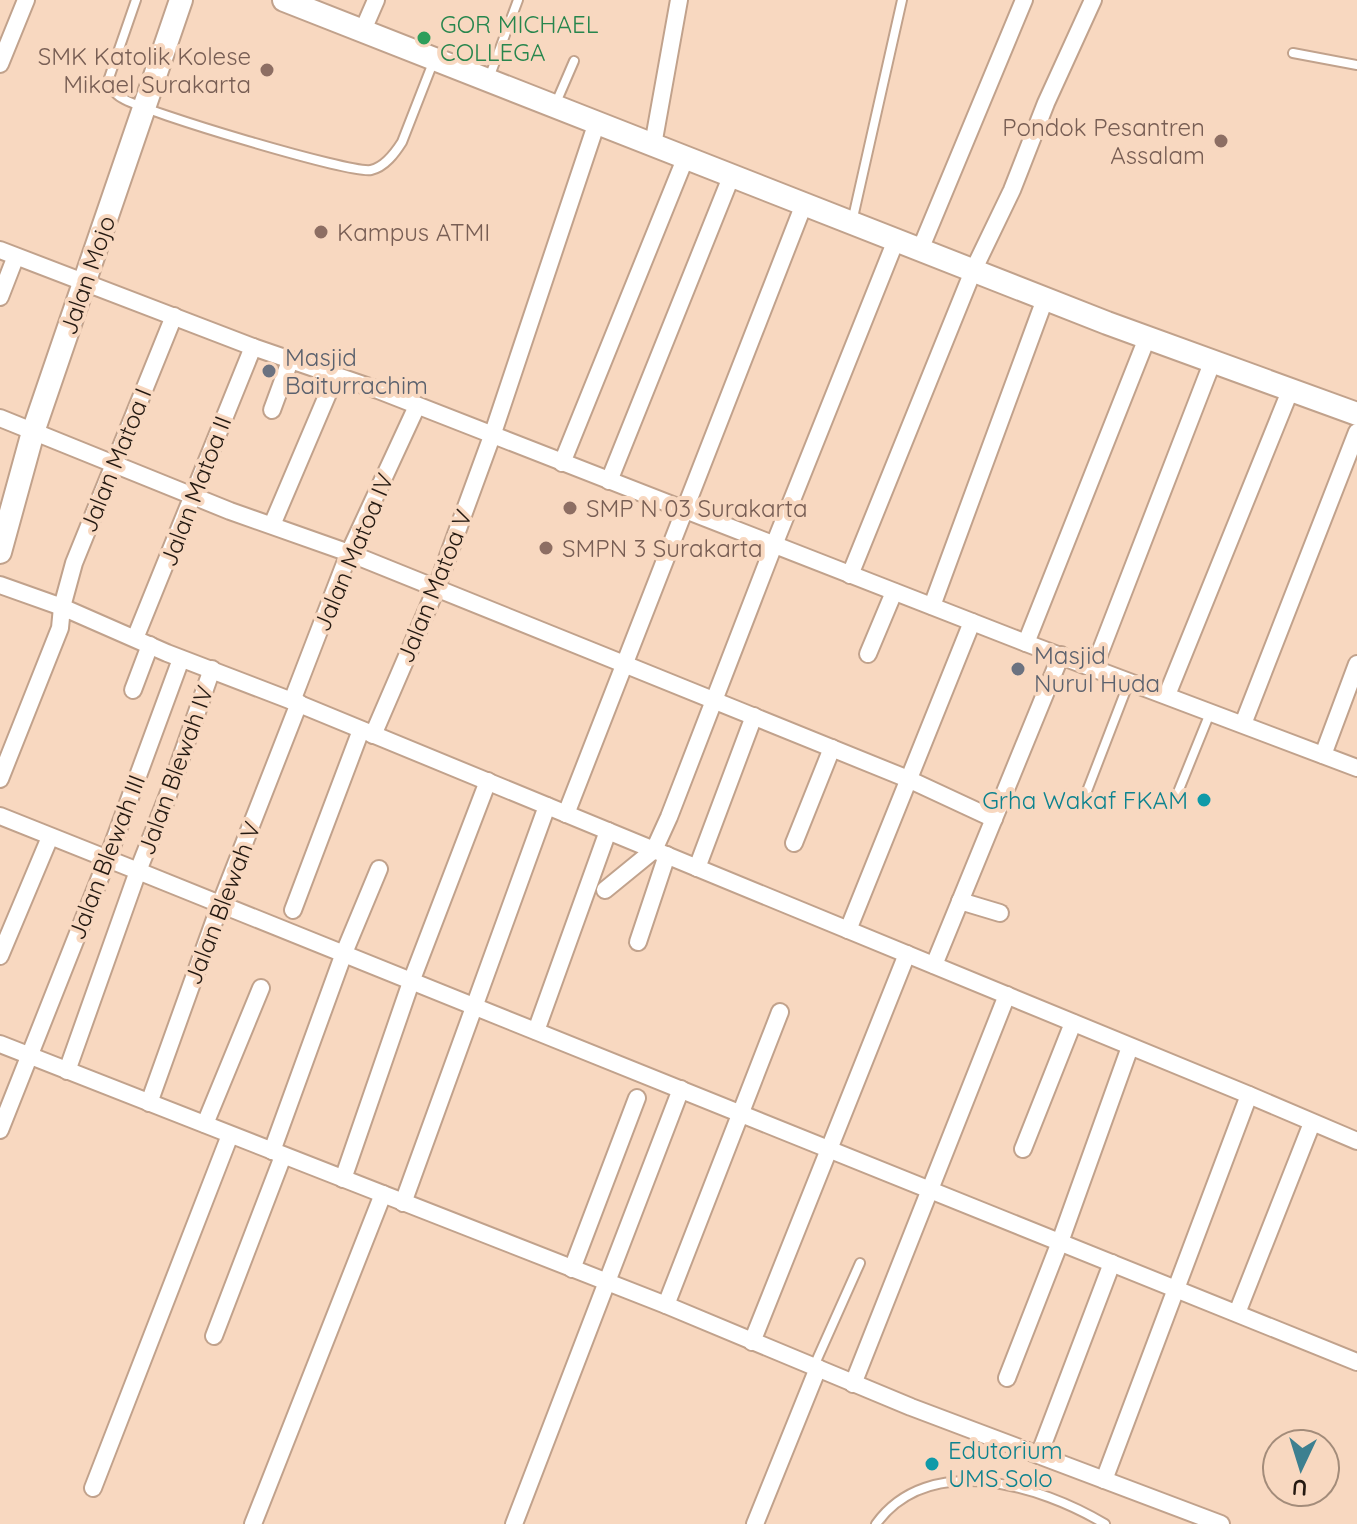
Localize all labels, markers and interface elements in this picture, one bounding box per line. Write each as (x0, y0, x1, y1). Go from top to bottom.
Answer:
place label: GOR MICHAEL COLLEGA (440, 9, 599, 67)
marker: GOR MICHAEL COLLEGA (415, 29, 433, 47)
place label: SMK Katolik Kolese Mikael Surakarta (38, 41, 251, 99)
marker: SMK Katolik Kolese Mikael Surakarta (258, 61, 276, 79)
place label: Pondok Pesantren Assalam (1002, 112, 1205, 170)
marker: Pondok Pesantren Assalam (1212, 132, 1230, 150)
street label: Jalan Mojo (53, 211, 121, 339)
place label: Kampus ATMI (337, 217, 490, 247)
marker: Kampus ATMI (312, 223, 330, 241)
place label: Masjid Baiturrachim (285, 342, 428, 400)
marker: Masjid Baiturrachim (260, 362, 278, 380)
street label: Jalan Matoa I (72, 384, 158, 536)
street label: Jalan Matoa II (153, 412, 237, 570)
street label: Jalan Matoa IV (306, 468, 400, 636)
place label: SMP N 03 Surakarta (586, 493, 807, 523)
marker: SMP N 03 Surakarta (561, 499, 579, 517)
street label: Jalan Matoa V (390, 505, 478, 667)
place label: SMPN 3 Surakarta (562, 533, 763, 563)
marker: SMPN 3 Surakarta (537, 539, 555, 557)
place label: Masjid Nurul Huda (1034, 640, 1160, 698)
marker: Masjid Nurul Huda (1009, 660, 1027, 678)
street label: Jalan Blewah IV (130, 681, 220, 859)
street label: Jalan Blewah III (61, 770, 151, 944)
place label: Grha Wakaf FKAM (982, 785, 1188, 815)
marker: Grha Wakaf FKAM (1195, 791, 1213, 809)
street label: Jalan Blewah V (177, 817, 267, 989)
north arrow (1261, 1428, 1341, 1508)
place label: Edutorium UMS Solo (948, 1435, 1063, 1493)
marker: Edutorium UMS Solo (923, 1455, 941, 1473)
text: U (1291, 1473, 1308, 1502)

